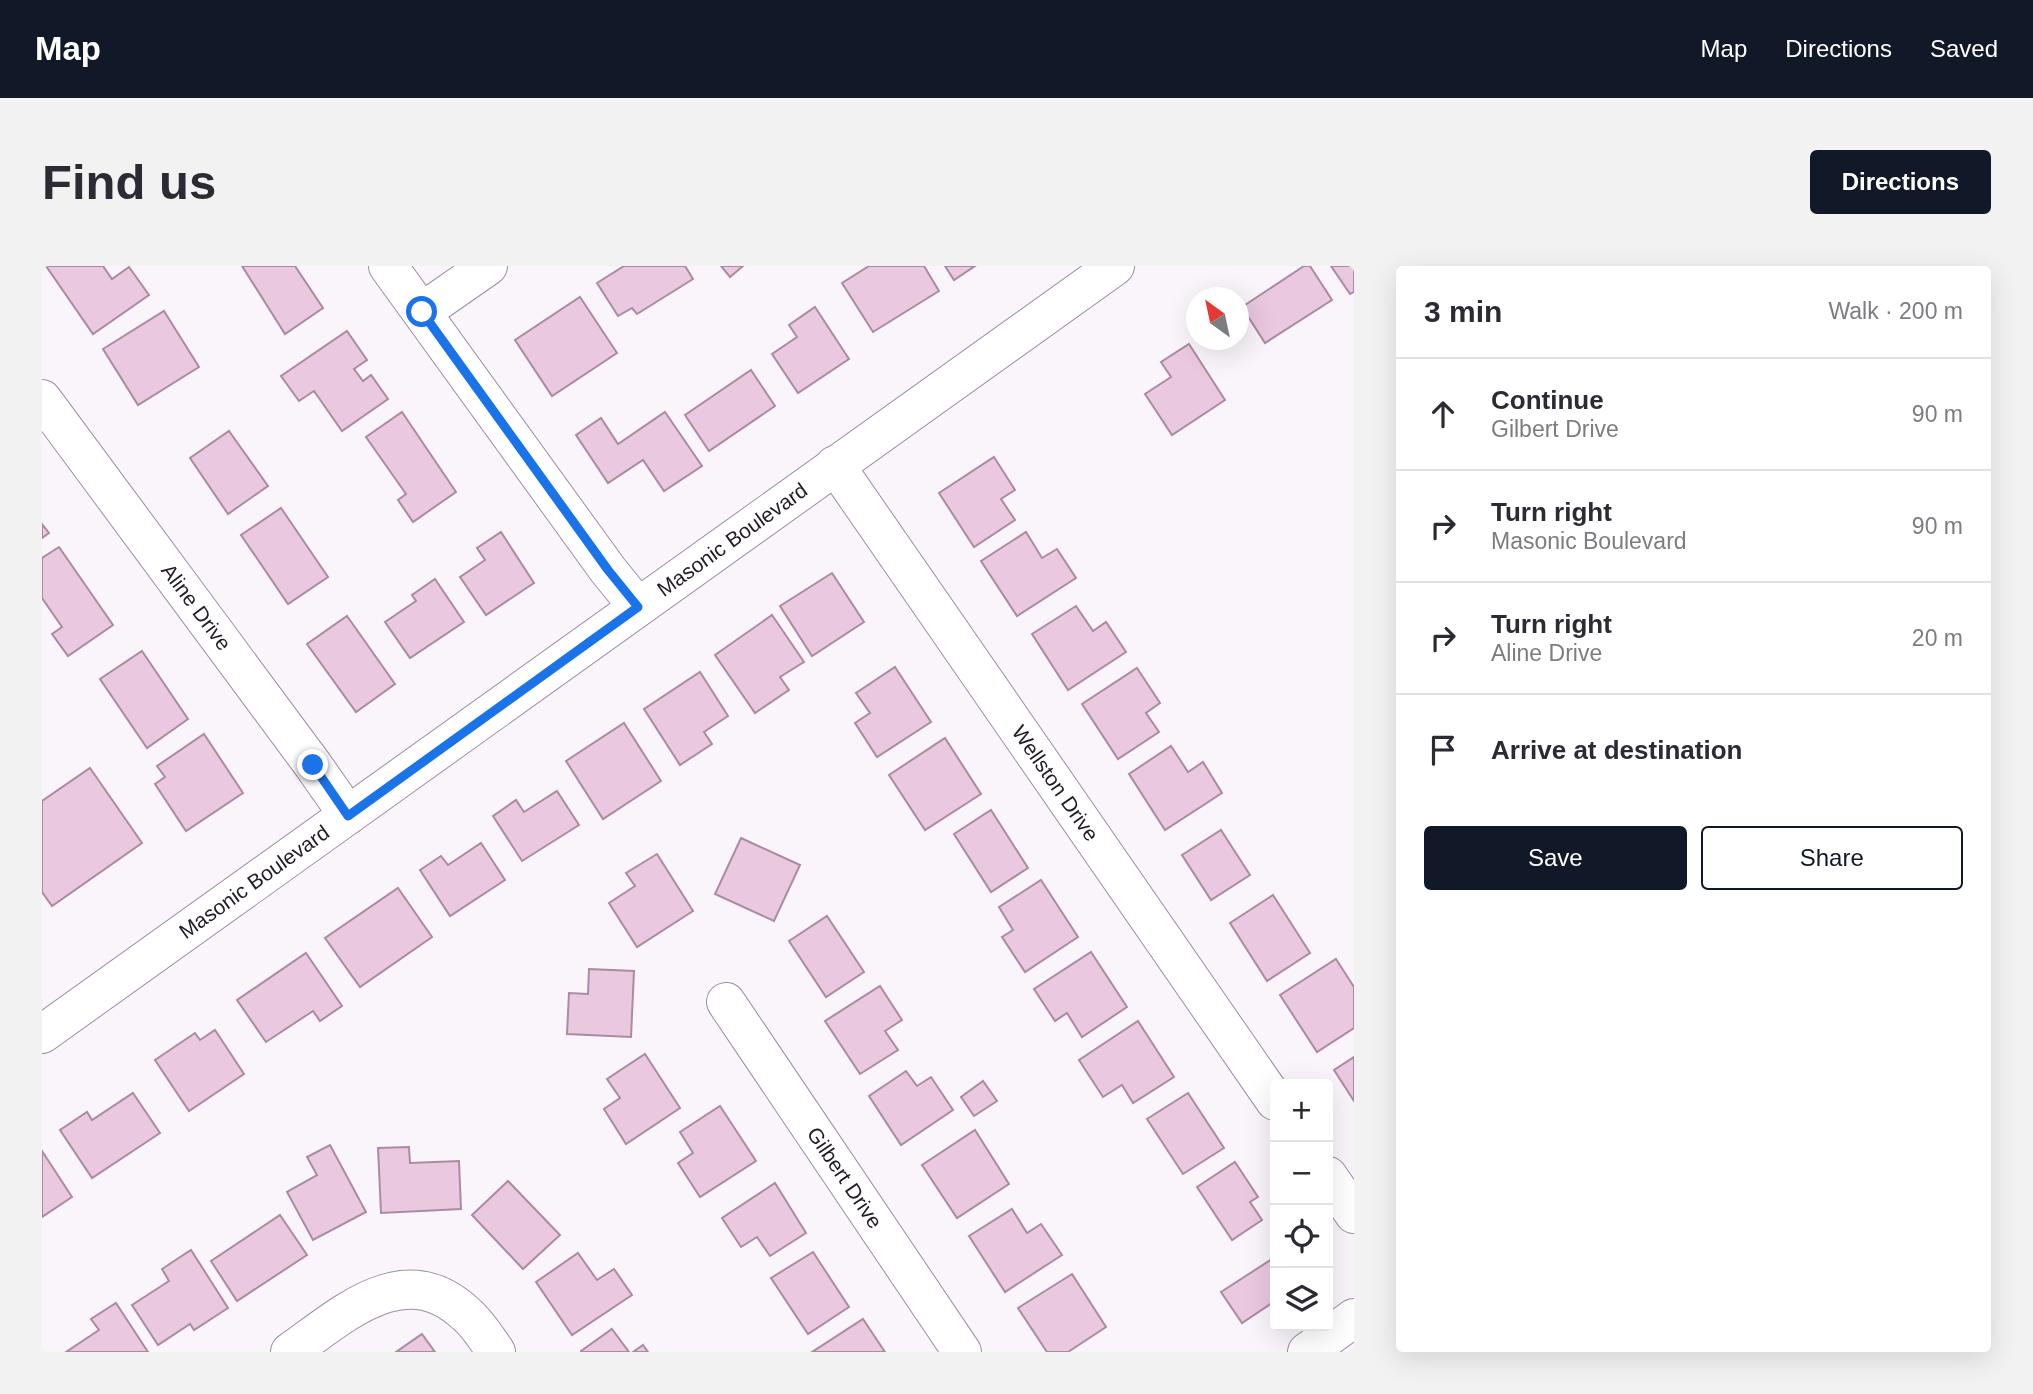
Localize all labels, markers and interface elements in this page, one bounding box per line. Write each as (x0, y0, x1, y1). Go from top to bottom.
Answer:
text: Map (35, 30, 101, 67)
text: Map (1701, 35, 1747, 62)
text: Directions (1785, 35, 1892, 62)
text: Saved (1930, 35, 1998, 62)
button: Directions (1810, 150, 1991, 214)
text: Find us (42, 155, 216, 209)
north arrow (1186, 287, 1249, 350)
text: 3 min (1424, 295, 1502, 328)
route start (406, 296, 437, 327)
text: Walk · 200 m (1828, 298, 1963, 324)
text: Continue (1491, 385, 1604, 415)
icon: ahead (1424, 395, 1462, 433)
text: 90 m (1912, 401, 1963, 427)
text: Gilbert Drive (1491, 416, 1619, 442)
street label: Masonic Boulevard (653, 478, 811, 601)
text: Turn right (1491, 497, 1612, 527)
icon: right (1424, 507, 1462, 545)
text: 90 m (1912, 513, 1963, 539)
text: Masonic Boulevard (1491, 528, 1687, 554)
street label: Aline Drive (157, 559, 236, 655)
text: Turn right (1491, 609, 1612, 639)
icon: right (1424, 619, 1462, 657)
text: 20 m (1912, 625, 1963, 651)
text: Aline Drive (1491, 640, 1602, 666)
street label: Wellston Drive (1008, 721, 1103, 845)
icon: arrive (1424, 731, 1462, 769)
text: Arrive at destination (1491, 735, 1742, 765)
route end (297, 749, 328, 780)
street label: Masonic Boulevard (175, 820, 333, 943)
button: Save (1424, 826, 1687, 890)
button: Share (1701, 826, 1963, 890)
map controls (1270, 1079, 1333, 1331)
button: + (1270, 1079, 1333, 1142)
street label: Gilbert Drive (803, 1123, 887, 1232)
button: − (1270, 1142, 1333, 1205)
button: locate (1270, 1205, 1333, 1268)
button: layers (1270, 1268, 1333, 1331)

